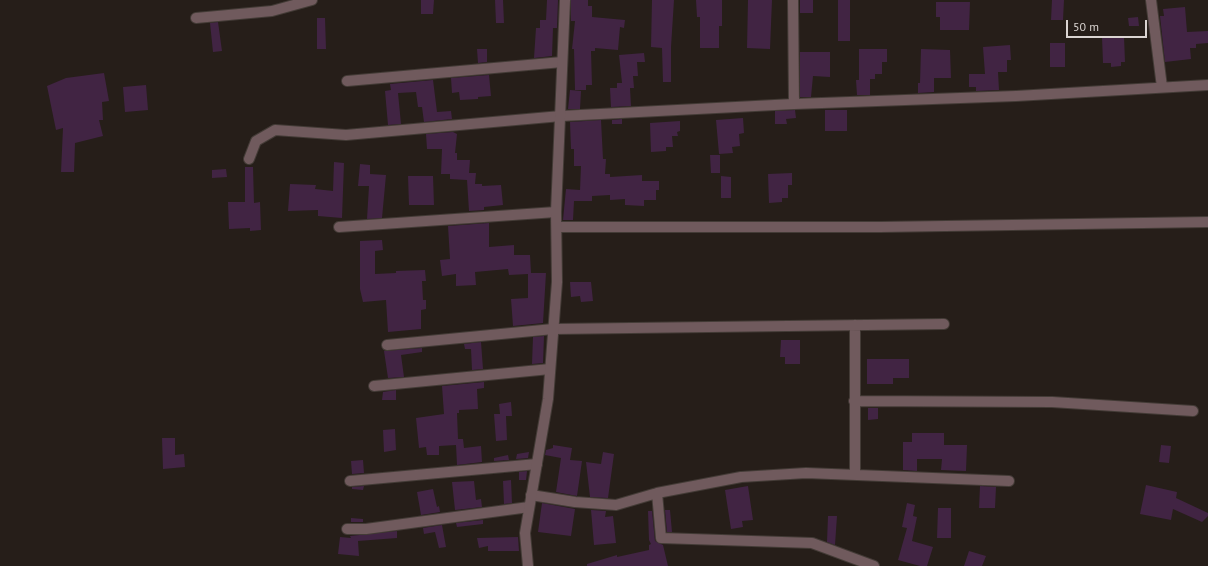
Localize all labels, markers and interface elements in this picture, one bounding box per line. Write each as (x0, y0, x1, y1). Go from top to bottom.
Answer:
scale bar (1068, 12, 1149, 38)
text: 50 m (1073, 19, 1099, 34)

